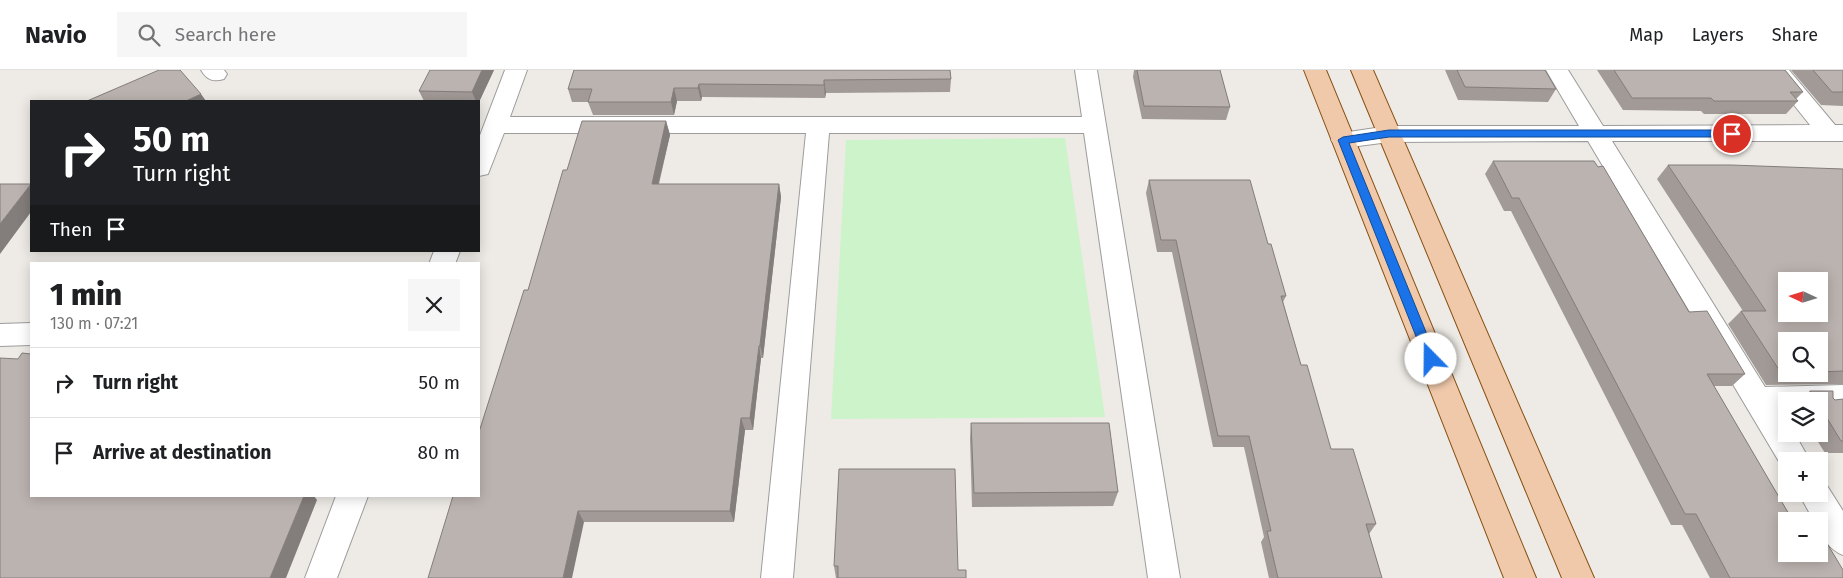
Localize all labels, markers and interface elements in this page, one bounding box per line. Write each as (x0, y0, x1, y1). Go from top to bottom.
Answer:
search box (117, 12, 467, 57)
text: Navio (25, 21, 87, 49)
icon: search (135, 21, 163, 49)
text: Search here (175, 23, 276, 46)
text: Map (1629, 24, 1664, 46)
text: Layers (1692, 24, 1744, 46)
text: Share (1772, 24, 1818, 46)
pin (1711, 113, 1753, 155)
text: 50 m (133, 118, 210, 160)
icon: right (50, 120, 115, 185)
icon: arrive (1718, 120, 1746, 148)
text: Turn right (133, 160, 230, 187)
icon: arrive (102, 215, 130, 243)
text: Then (50, 218, 92, 241)
north arrow (1778, 272, 1828, 322)
map controls (1778, 272, 1828, 562)
text: 1 min (50, 277, 122, 313)
button: close (408, 279, 460, 331)
text: 130 m · 07:21 (50, 314, 138, 333)
position arrow (1404, 332, 1456, 384)
button: search (1778, 332, 1828, 382)
icon: right (50, 369, 78, 397)
text: Turn right (93, 371, 178, 394)
text: 50 m (419, 371, 460, 394)
button: layers (1778, 392, 1828, 442)
icon: arrive (50, 439, 78, 467)
text: Arrive at destination (93, 441, 272, 464)
text: 80 m (418, 441, 460, 464)
button: + (1778, 452, 1828, 502)
button: − (1778, 512, 1828, 562)

